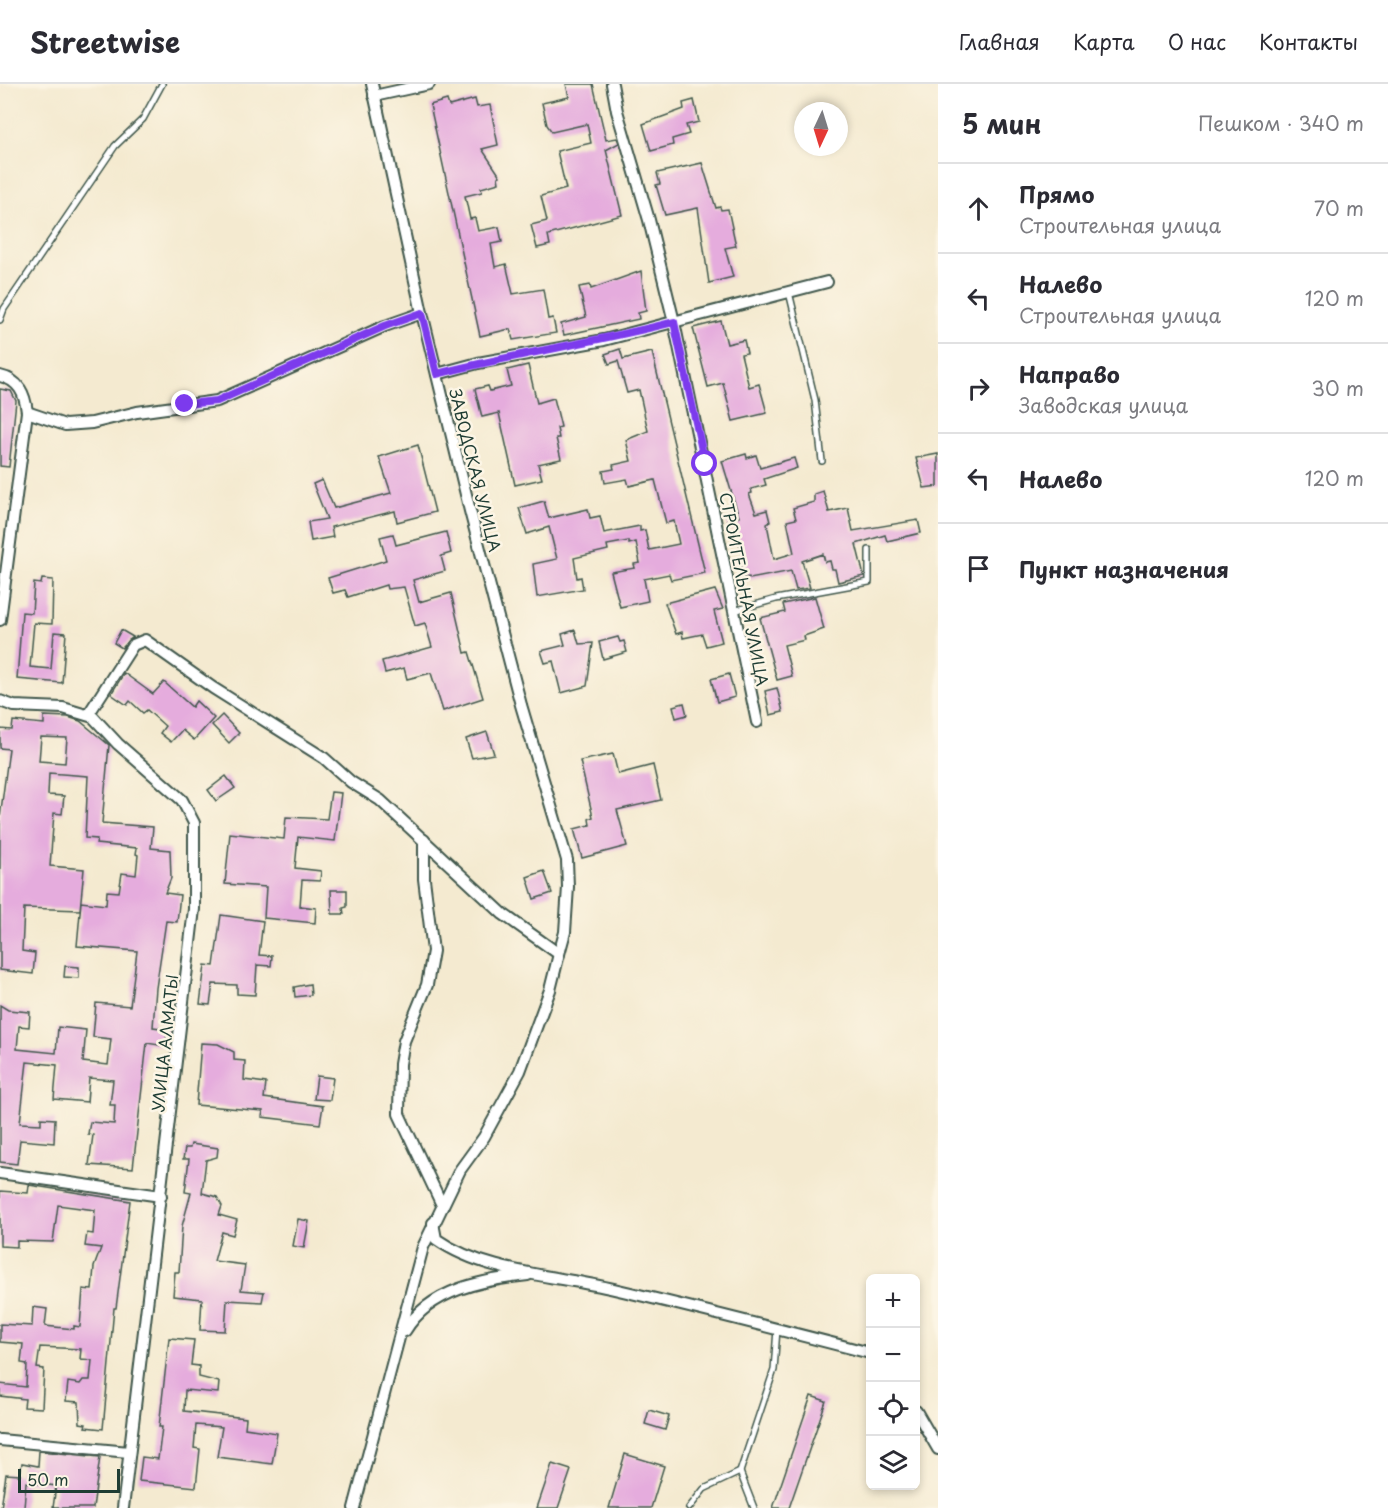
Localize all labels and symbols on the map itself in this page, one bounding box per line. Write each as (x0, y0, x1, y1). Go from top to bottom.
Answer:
north arrow (794, 102, 848, 156)
street label: ЗАВОДСКАЯ УЛИЦА (444, 386, 508, 554)
route end (171, 390, 197, 416)
route start (691, 450, 717, 476)
street label: СТРОИТЕЛЬНАЯ УЛИЦА (714, 490, 776, 688)
street label: УЛИЦА АЛМАТЫ (145, 973, 183, 1113)
scale bar (18, 1466, 120, 1494)

